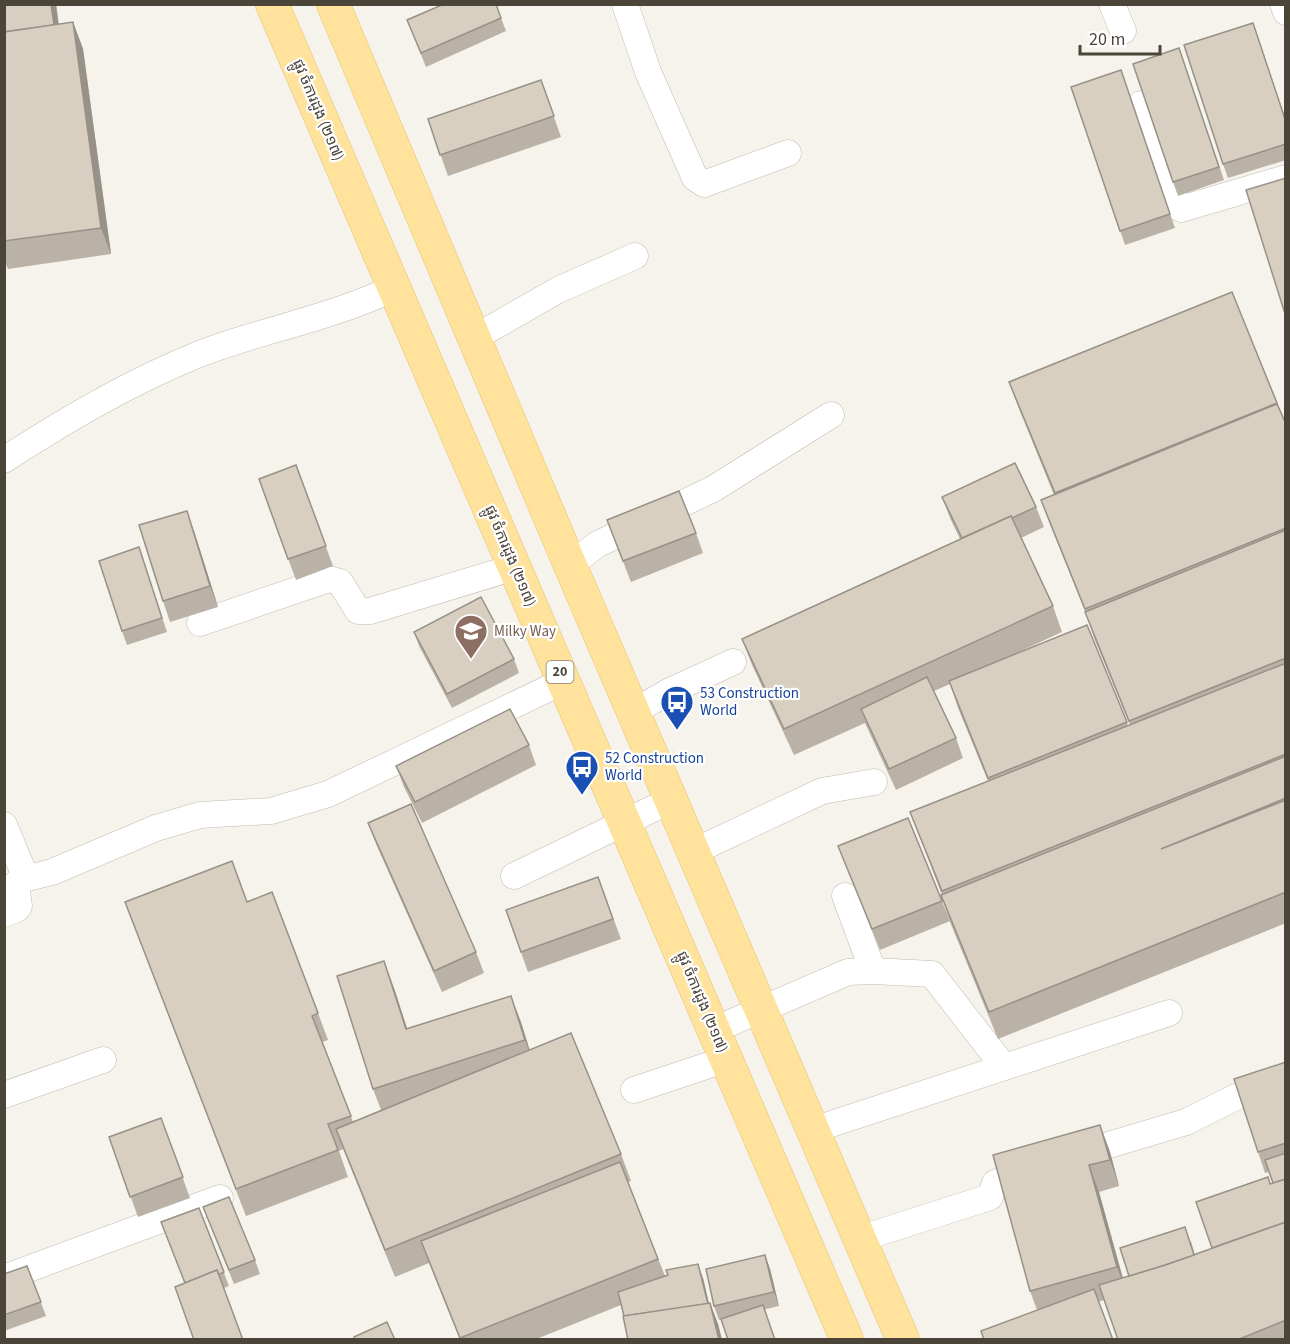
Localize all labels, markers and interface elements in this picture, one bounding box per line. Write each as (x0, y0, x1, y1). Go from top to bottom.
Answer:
scale bar (1080, 18, 1160, 56)
text: 20 m (1089, 27, 1125, 52)
street label: ផ្លូវ ចំការដូង (២១៧) (285, 56, 349, 165)
street label: ផ្លូវ ចំការដូង (២១៧) (477, 502, 541, 611)
school or university icon: Milky Way (453, 613, 489, 660)
place label: Milky Way (494, 621, 556, 642)
road number: 20 (546, 661, 574, 683)
place label: 53 Construction World (700, 683, 799, 721)
bus stop icon: 53 Construction World (659, 684, 695, 731)
place label: 52 Construction World (605, 748, 704, 786)
bus stop icon: 52 Construction World (564, 749, 600, 796)
street label: ផ្លូវ ចំការដូង (២១៧) (669, 948, 733, 1057)

